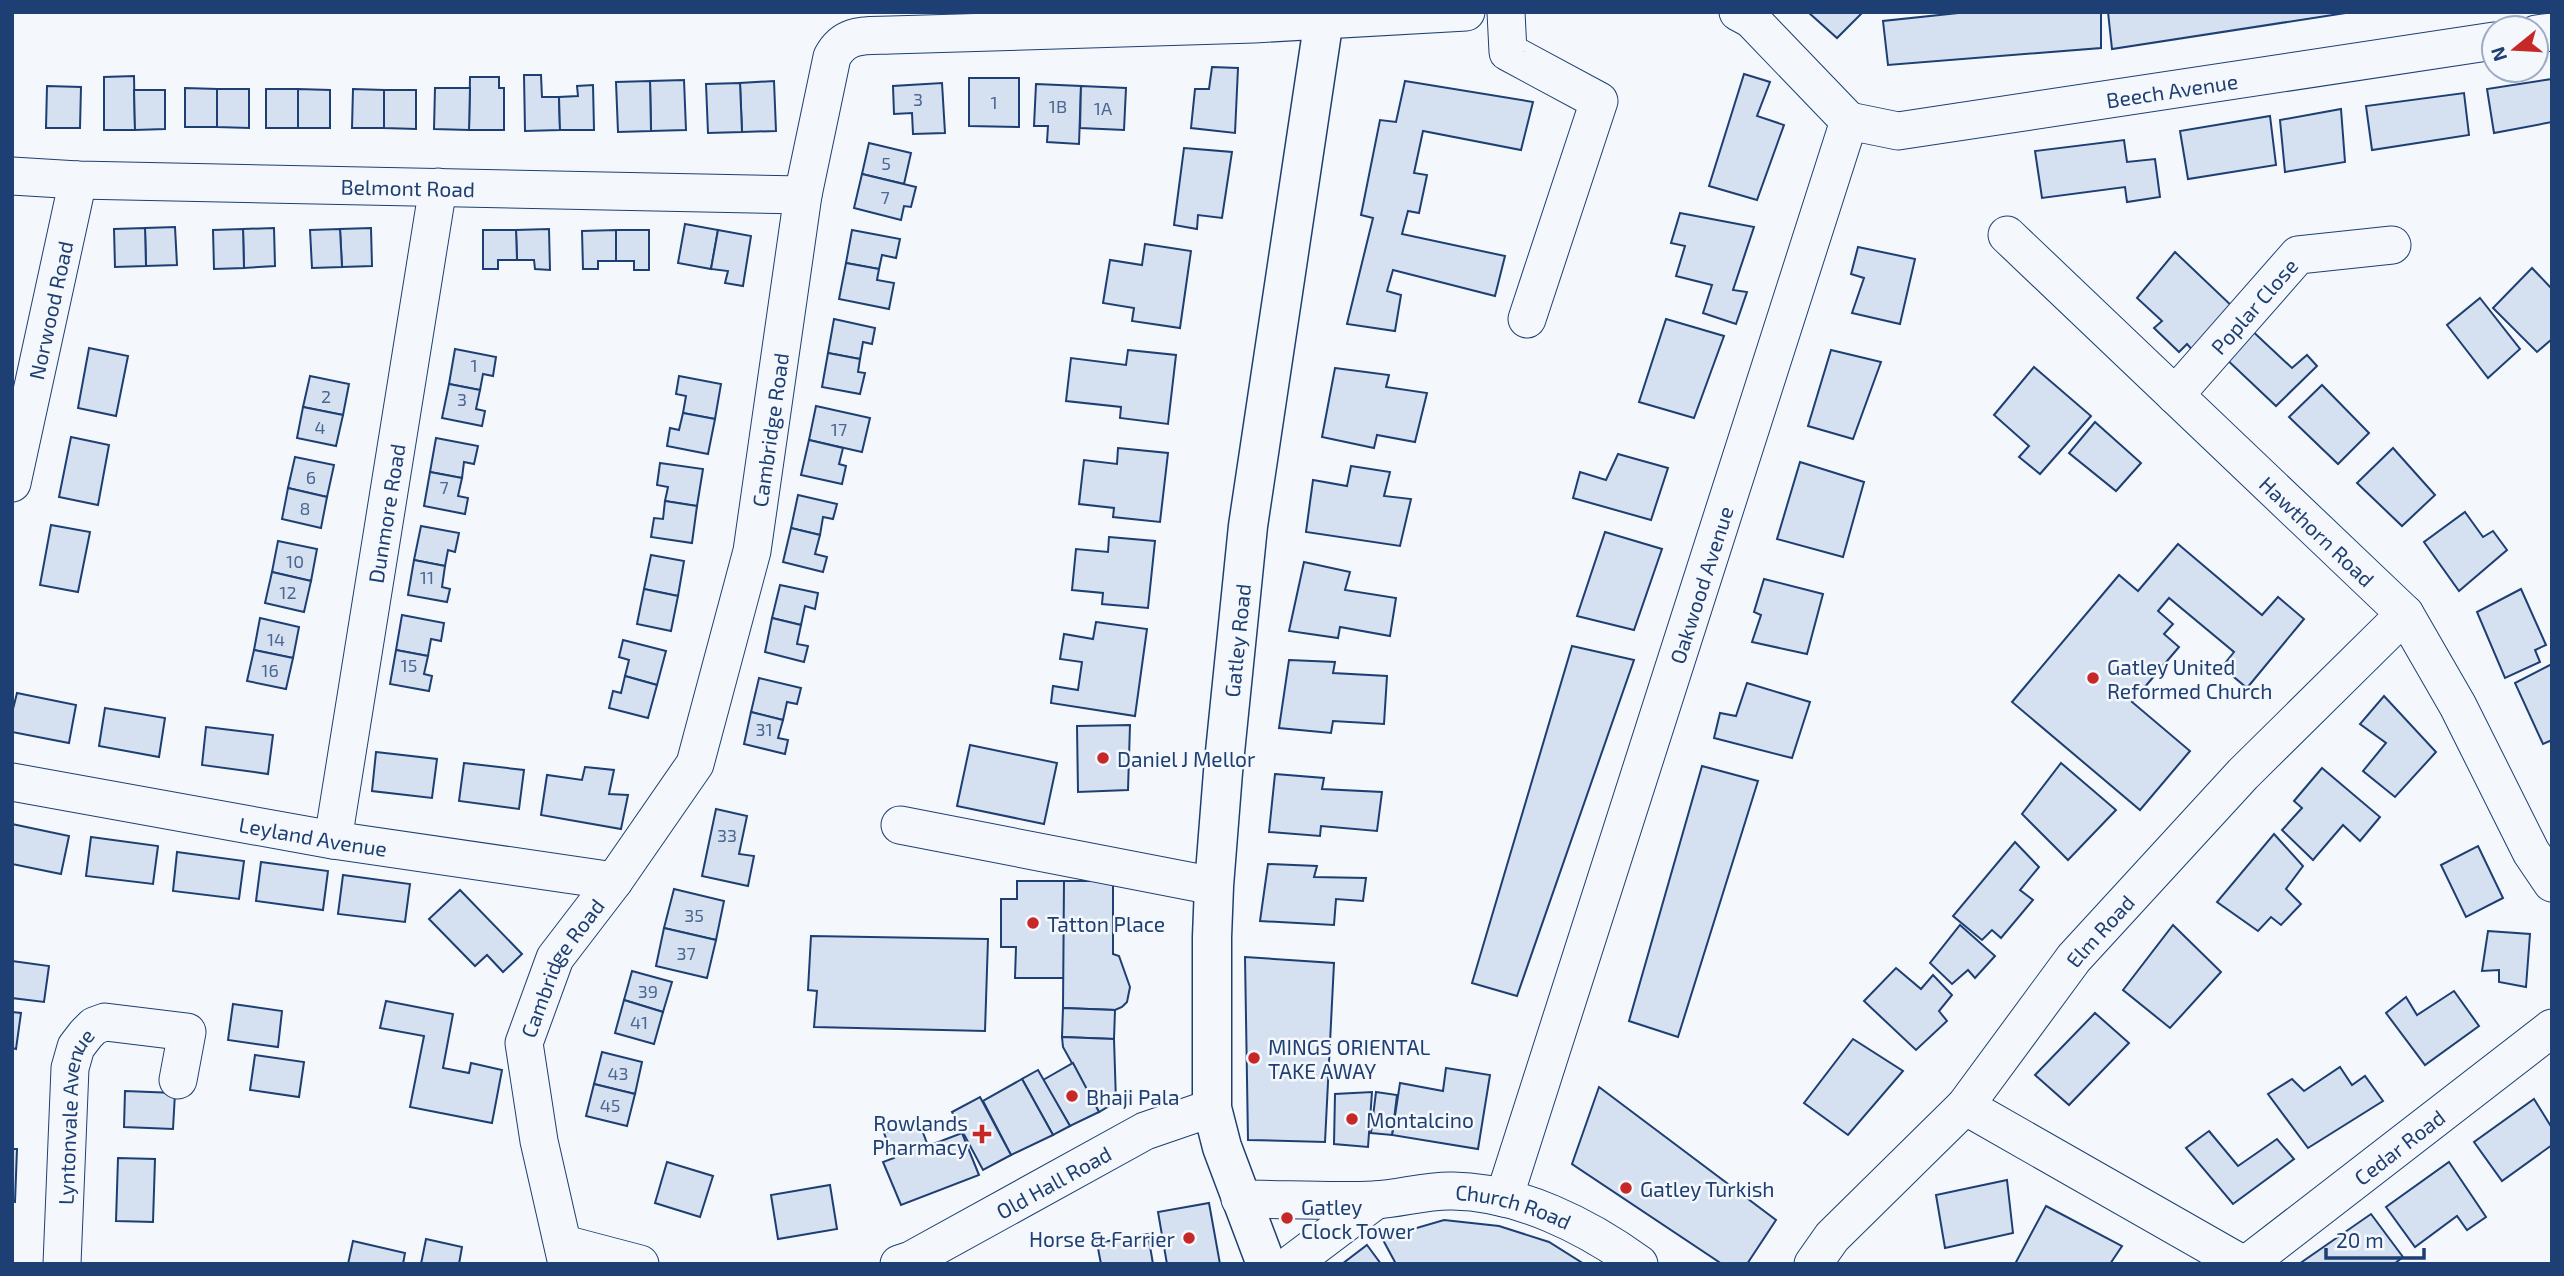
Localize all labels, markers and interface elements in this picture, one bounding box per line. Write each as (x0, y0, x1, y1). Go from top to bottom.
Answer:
north arrow (2480, 14, 2550, 84)
text: N (2485, 44, 2511, 64)
street label: Beech Avenue (2104, 67, 2239, 112)
house number: 3 (913, 88, 923, 110)
house number: 1 (990, 91, 998, 113)
house number: 1B (1049, 95, 1067, 117)
house number: 1A (1094, 97, 1113, 119)
house number: 5 (881, 152, 891, 174)
street label: Belmont Road (340, 173, 475, 201)
house number: 7 (880, 186, 890, 208)
street label: Norwood Road (22, 238, 77, 382)
street label: Poplar Close (2205, 253, 2302, 359)
street label: Cambridge Road (746, 351, 793, 509)
house number: 1 (470, 354, 478, 376)
house number: 2 (321, 385, 331, 407)
house number: 3 (457, 388, 467, 410)
house number: 4 (314, 416, 326, 438)
house number: 17 (831, 418, 847, 440)
street label: Dunmore Road (362, 442, 409, 585)
house number: 6 (306, 466, 316, 488)
street label: Hawthorn Road (2255, 471, 2380, 591)
house number: 7 (439, 476, 449, 498)
house number: 8 (300, 497, 310, 519)
street label: Oakwood Avenue (1664, 503, 1737, 667)
house number: 10 (286, 550, 304, 572)
house number: 11 (420, 566, 434, 588)
house number: 12 (279, 581, 297, 603)
street label: Gatley Road (1218, 582, 1255, 698)
house number: 14 (267, 628, 285, 650)
house number: 15 (401, 654, 417, 676)
place label: Gatley United Reformed Church (2107, 654, 2272, 703)
house number: 16 (261, 659, 279, 681)
marker: Gatley United Reformed Church (2085, 670, 2101, 686)
house number: 31 (755, 718, 773, 740)
place label: Daniel J Mellor (1117, 746, 1256, 771)
marker: Daniel J Mellor (1095, 750, 1111, 766)
street label: Leyland Avenue (237, 811, 389, 860)
house number: 33 (717, 824, 737, 846)
street label: Elm Road (2060, 889, 2139, 971)
street label: Cambridge Road (515, 893, 609, 1041)
house number: 35 (684, 904, 704, 926)
place label: Tatton Place (1047, 911, 1165, 936)
marker: Tatton Place (1025, 915, 1041, 931)
house number: 37 (676, 942, 696, 964)
house number: 39 (638, 980, 658, 1002)
house number: 41 (630, 1011, 648, 1033)
street label: Lyntonvale Avenue (52, 1023, 99, 1205)
place label: MINGS ORIENTAL TAKE AWAY (1268, 1034, 1430, 1083)
marker: MINGS ORIENTAL TAKE AWAY (1246, 1050, 1262, 1066)
house number: 43 (607, 1062, 629, 1084)
place label: Bhaji Pala (1086, 1084, 1180, 1110)
marker: Bhaji Pala (1064, 1088, 1080, 1104)
house number: 45 (600, 1094, 620, 1116)
street label: Cedar Road (2349, 1104, 2449, 1189)
place label: Montalcino (1366, 1107, 1474, 1132)
place label: Rowlands Pharmacy (872, 1110, 968, 1159)
marker: Montalcino (1344, 1111, 1360, 1127)
marker: Rowlands Pharmacy (974, 1126, 990, 1142)
street label: Old Hall Road (991, 1140, 1115, 1223)
place label: Gatley Turkish (1640, 1176, 1775, 1201)
street label: Church Road (1455, 1178, 1576, 1234)
marker: Gatley Turkish (1618, 1180, 1634, 1196)
place label: Gatley Clock Tower (1301, 1194, 1415, 1243)
marker: Gatley Clock Tower (1279, 1210, 1295, 1226)
scale bar (2326, 1216, 2424, 1260)
place label: Horse & Farrier (1029, 1226, 1176, 1251)
text: 20 m (2336, 1227, 2384, 1252)
marker: Horse & Farrier (1181, 1230, 1197, 1246)

